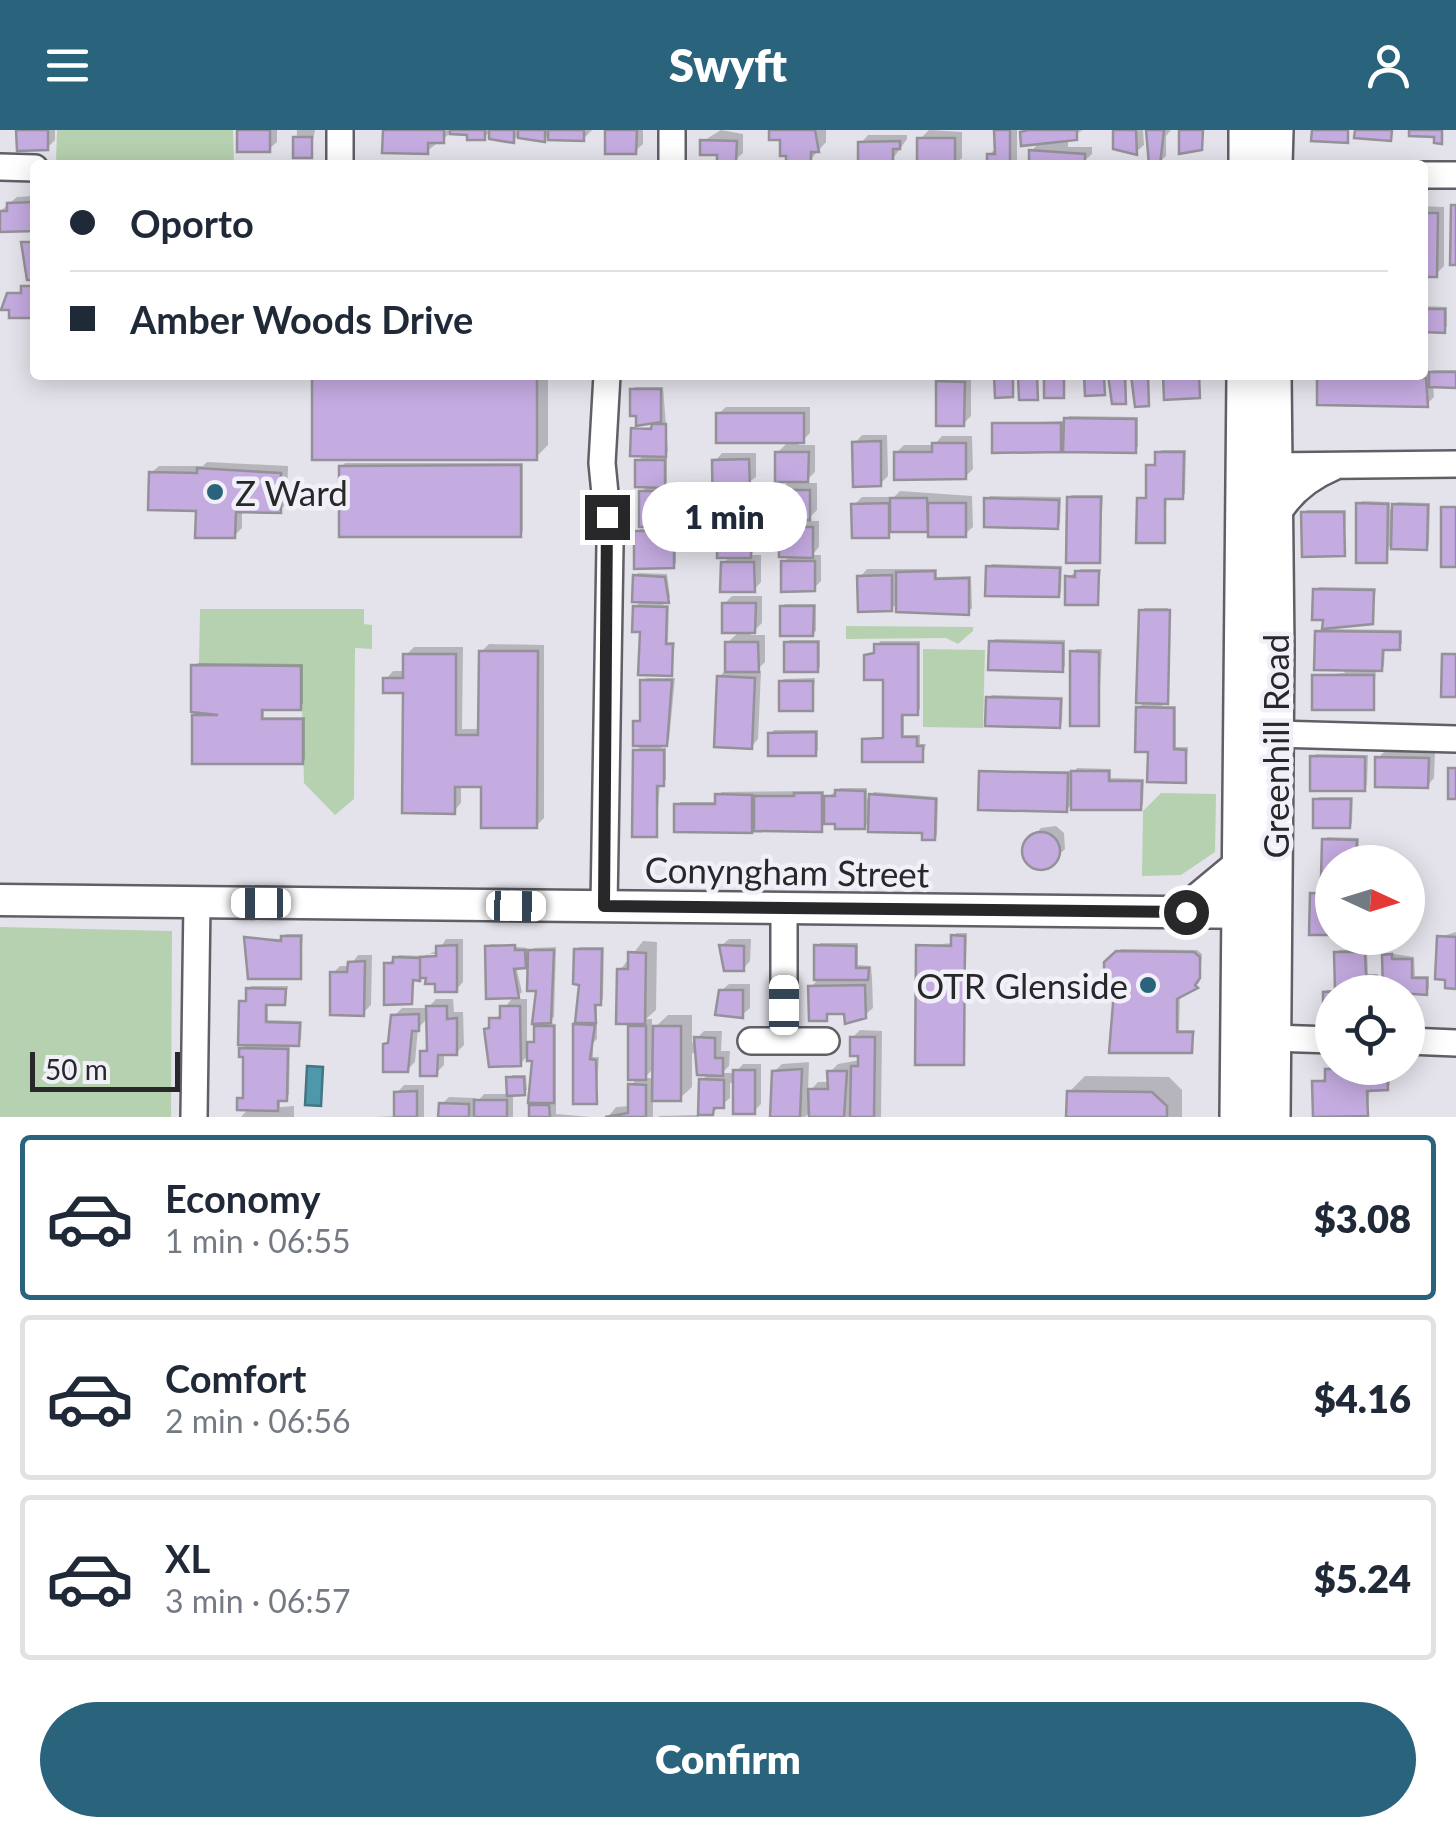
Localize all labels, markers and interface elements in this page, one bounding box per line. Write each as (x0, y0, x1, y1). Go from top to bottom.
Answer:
icon: menu (40, 38, 95, 93)
text: Swyft (669, 38, 787, 92)
icon: person (1361, 38, 1416, 93)
text: Oporto (130, 200, 254, 246)
text: Amber Woods Drive (130, 296, 473, 342)
place label: Z Ward (235, 471, 348, 513)
marker: Z Ward (204, 481, 226, 503)
callout: 1 min (642, 482, 807, 552)
route end (585, 495, 630, 540)
text: 1 min (685, 497, 764, 536)
street label: Greenhill Road (1254, 634, 1296, 858)
north arrow (1315, 845, 1425, 955)
map controls (1315, 845, 1425, 1085)
street label: Conyngham Street (644, 848, 930, 894)
car (231, 888, 291, 918)
car (486, 890, 546, 922)
route start (1164, 890, 1209, 935)
place label: OTR Glenside (916, 964, 1128, 1006)
marker: OTR Glenside (1137, 974, 1159, 996)
car (769, 975, 799, 1035)
button: locate (1315, 975, 1425, 1085)
scale bar (30, 1047, 180, 1091)
text: 50 m (45, 1052, 108, 1086)
icon: car (45, 1173, 135, 1263)
text: Economy (165, 1175, 320, 1221)
text: $3.08 (1314, 1195, 1411, 1241)
text: 1 min · 06:55 (165, 1221, 351, 1260)
icon: car (45, 1353, 135, 1443)
text: Comfort (165, 1355, 306, 1401)
text: $4.16 (1314, 1375, 1411, 1421)
text: 2 min · 06:56 (165, 1401, 351, 1440)
icon: car (45, 1533, 135, 1623)
text: XL (165, 1535, 210, 1581)
text: $5.24 (1314, 1555, 1411, 1601)
text: 3 min · 06:57 (165, 1581, 351, 1620)
button: Confirm (40, 1702, 1416, 1817)

